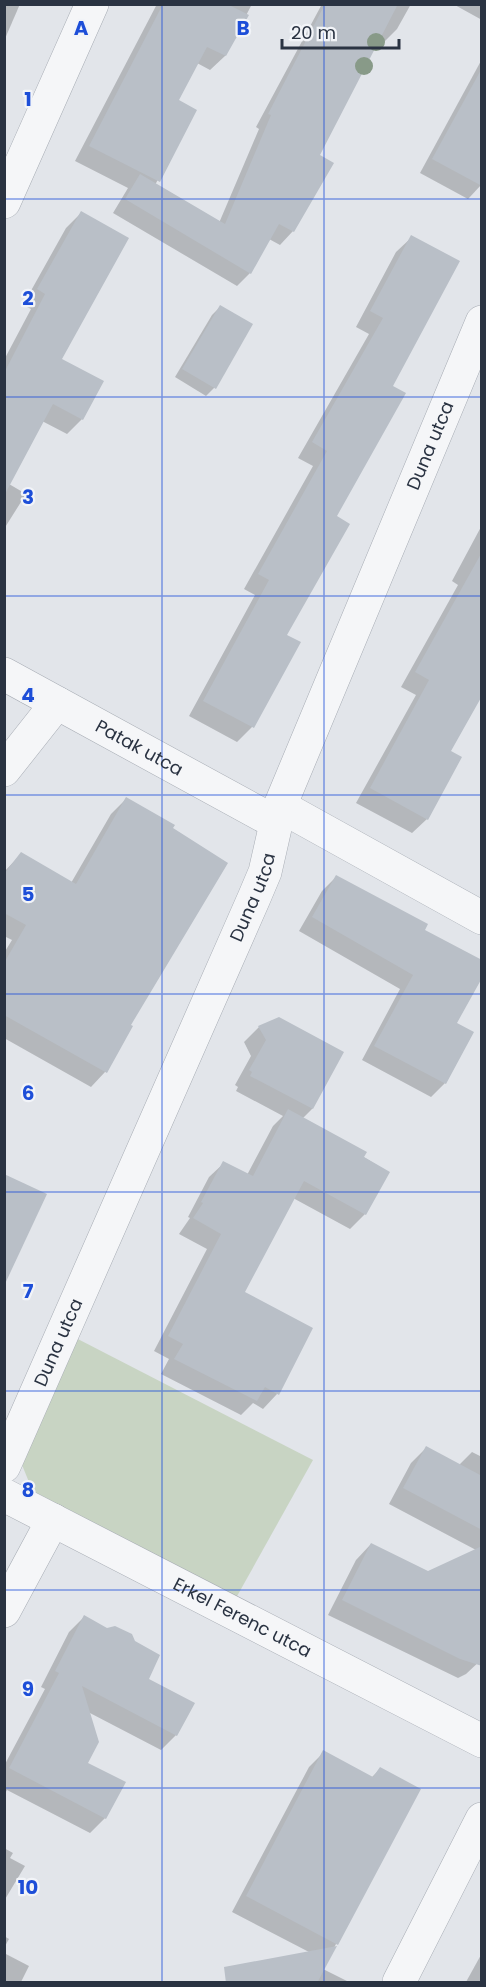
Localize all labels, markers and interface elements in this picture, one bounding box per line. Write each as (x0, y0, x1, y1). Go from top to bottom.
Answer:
scale bar (282, 12, 399, 50)
text: A (74, 14, 89, 42)
text: B (236, 14, 250, 42)
text: 20 m (291, 20, 336, 45)
text: 1 (24, 85, 32, 113)
text: 2 (22, 284, 34, 312)
street label: Duna utca (400, 397, 460, 494)
text: 3 (22, 483, 34, 511)
text: 4 (21, 681, 35, 709)
street label: Patak utca (91, 713, 188, 782)
street label: Duna utca (223, 850, 281, 945)
text: 5 (22, 880, 35, 908)
text: 6 (22, 1079, 34, 1107)
text: 7 (23, 1277, 34, 1305)
street label: Duna utca (28, 1294, 88, 1390)
text: 8 (22, 1476, 34, 1504)
street label: Erkel Ferenc utca (169, 1571, 316, 1663)
text: 9 (22, 1675, 34, 1703)
text: 10 (18, 1873, 38, 1901)

